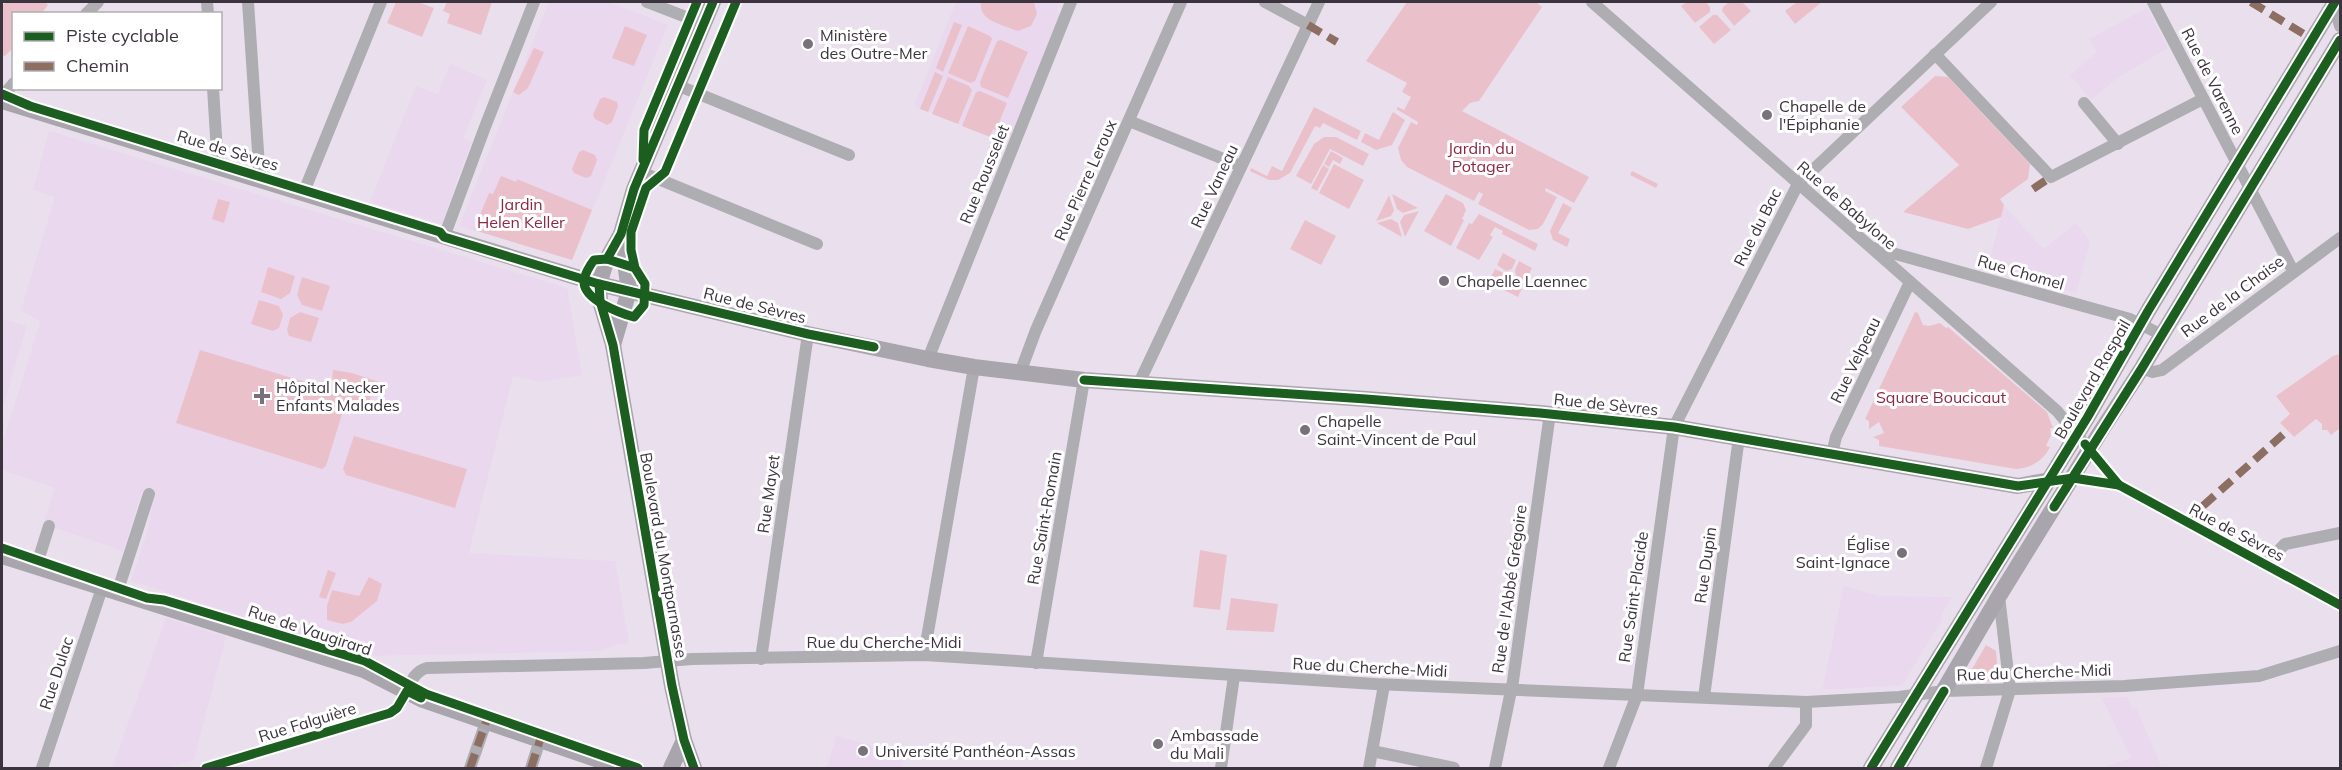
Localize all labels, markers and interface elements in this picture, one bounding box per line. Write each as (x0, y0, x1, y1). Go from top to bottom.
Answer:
legend (12, 12, 222, 90)
text: Piste cyclable (66, 24, 179, 47)
street label: Rue de Varenne (2177, 24, 2249, 138)
place label: Ministère des Outre-Mer (820, 25, 927, 63)
marker: Ministère des Outre-Mer (801, 37, 815, 51)
text: Chemin (66, 54, 129, 77)
place label: Chapelle de l'Épiphanie (1779, 96, 1866, 134)
marker: Chapelle de l'Épiphanie (1760, 108, 1774, 122)
street label: Rue Pierre Leroux (1049, 116, 1121, 244)
street label: Rue Rousselet (955, 121, 1013, 226)
street label: Rue de Sèvres (175, 125, 281, 175)
park label: Jardin du Potager (1448, 138, 1514, 176)
street label: Rue Vaneau (1186, 141, 1242, 231)
street label: Rue de Babylone (1793, 156, 1901, 254)
street label: Rue du Bac (1729, 185, 1785, 269)
park label: Jardin Helen Keller (477, 194, 565, 232)
street label: Rue Chomel (1975, 250, 2067, 294)
street label: Rue de la Chaise (2177, 251, 2287, 341)
place label: Chapelle Laennec (1456, 271, 1587, 291)
marker: Chapelle Laennec (1437, 274, 1451, 288)
street label: Rue de Sèvres (702, 283, 808, 327)
street label: Rue Velpeau (1826, 314, 1884, 406)
street label: Boulevard Raspail (2050, 316, 2134, 442)
place label: Hôpital Necker Enfants Malades (276, 377, 400, 415)
marker: Hôpital Necker Enfants Malades (253, 387, 271, 405)
park label: Square Boucicaut (1876, 387, 2007, 407)
street label: Rue de Sèvres (1553, 389, 1659, 419)
place label: Chapelle Saint-Vincent de Paul (1317, 411, 1476, 449)
marker: Chapelle Saint-Vincent de Paul (1298, 423, 1312, 437)
street label: Rue Saint-Romain (1022, 450, 1066, 586)
street label: Boulevard du Montparnasse (636, 451, 692, 659)
street label: Rue Mayet (753, 453, 783, 535)
street label: Rue de Sèvres (2186, 499, 2288, 566)
street label: Rue de l'Abbé Grégoire (1487, 503, 1531, 675)
street label: Rue Dupin (1690, 525, 1720, 605)
street label: Rue Saint-Placide (1614, 530, 1652, 664)
place label: Église Saint-Ignace (1796, 534, 1890, 572)
marker: Église Saint-Ignace (1895, 546, 1909, 560)
street label: Rue de Vaugirard (246, 601, 374, 659)
street label: Rue du Cherche-Midi (807, 632, 961, 652)
street label: Rue Dulac (35, 634, 77, 712)
street label: Rue du Cherche-Midi (1292, 653, 1448, 681)
street label: Rue du Cherche-Midi (1956, 659, 2112, 685)
street label: Rue Falguière (256, 698, 358, 746)
place label: Ambassade du Mali (1170, 725, 1259, 763)
marker: Ambassade du Mali (1151, 737, 1165, 751)
place label: Université Panthéon-Assas (875, 741, 1076, 761)
marker: Université Panthéon-Assas (856, 744, 870, 758)

